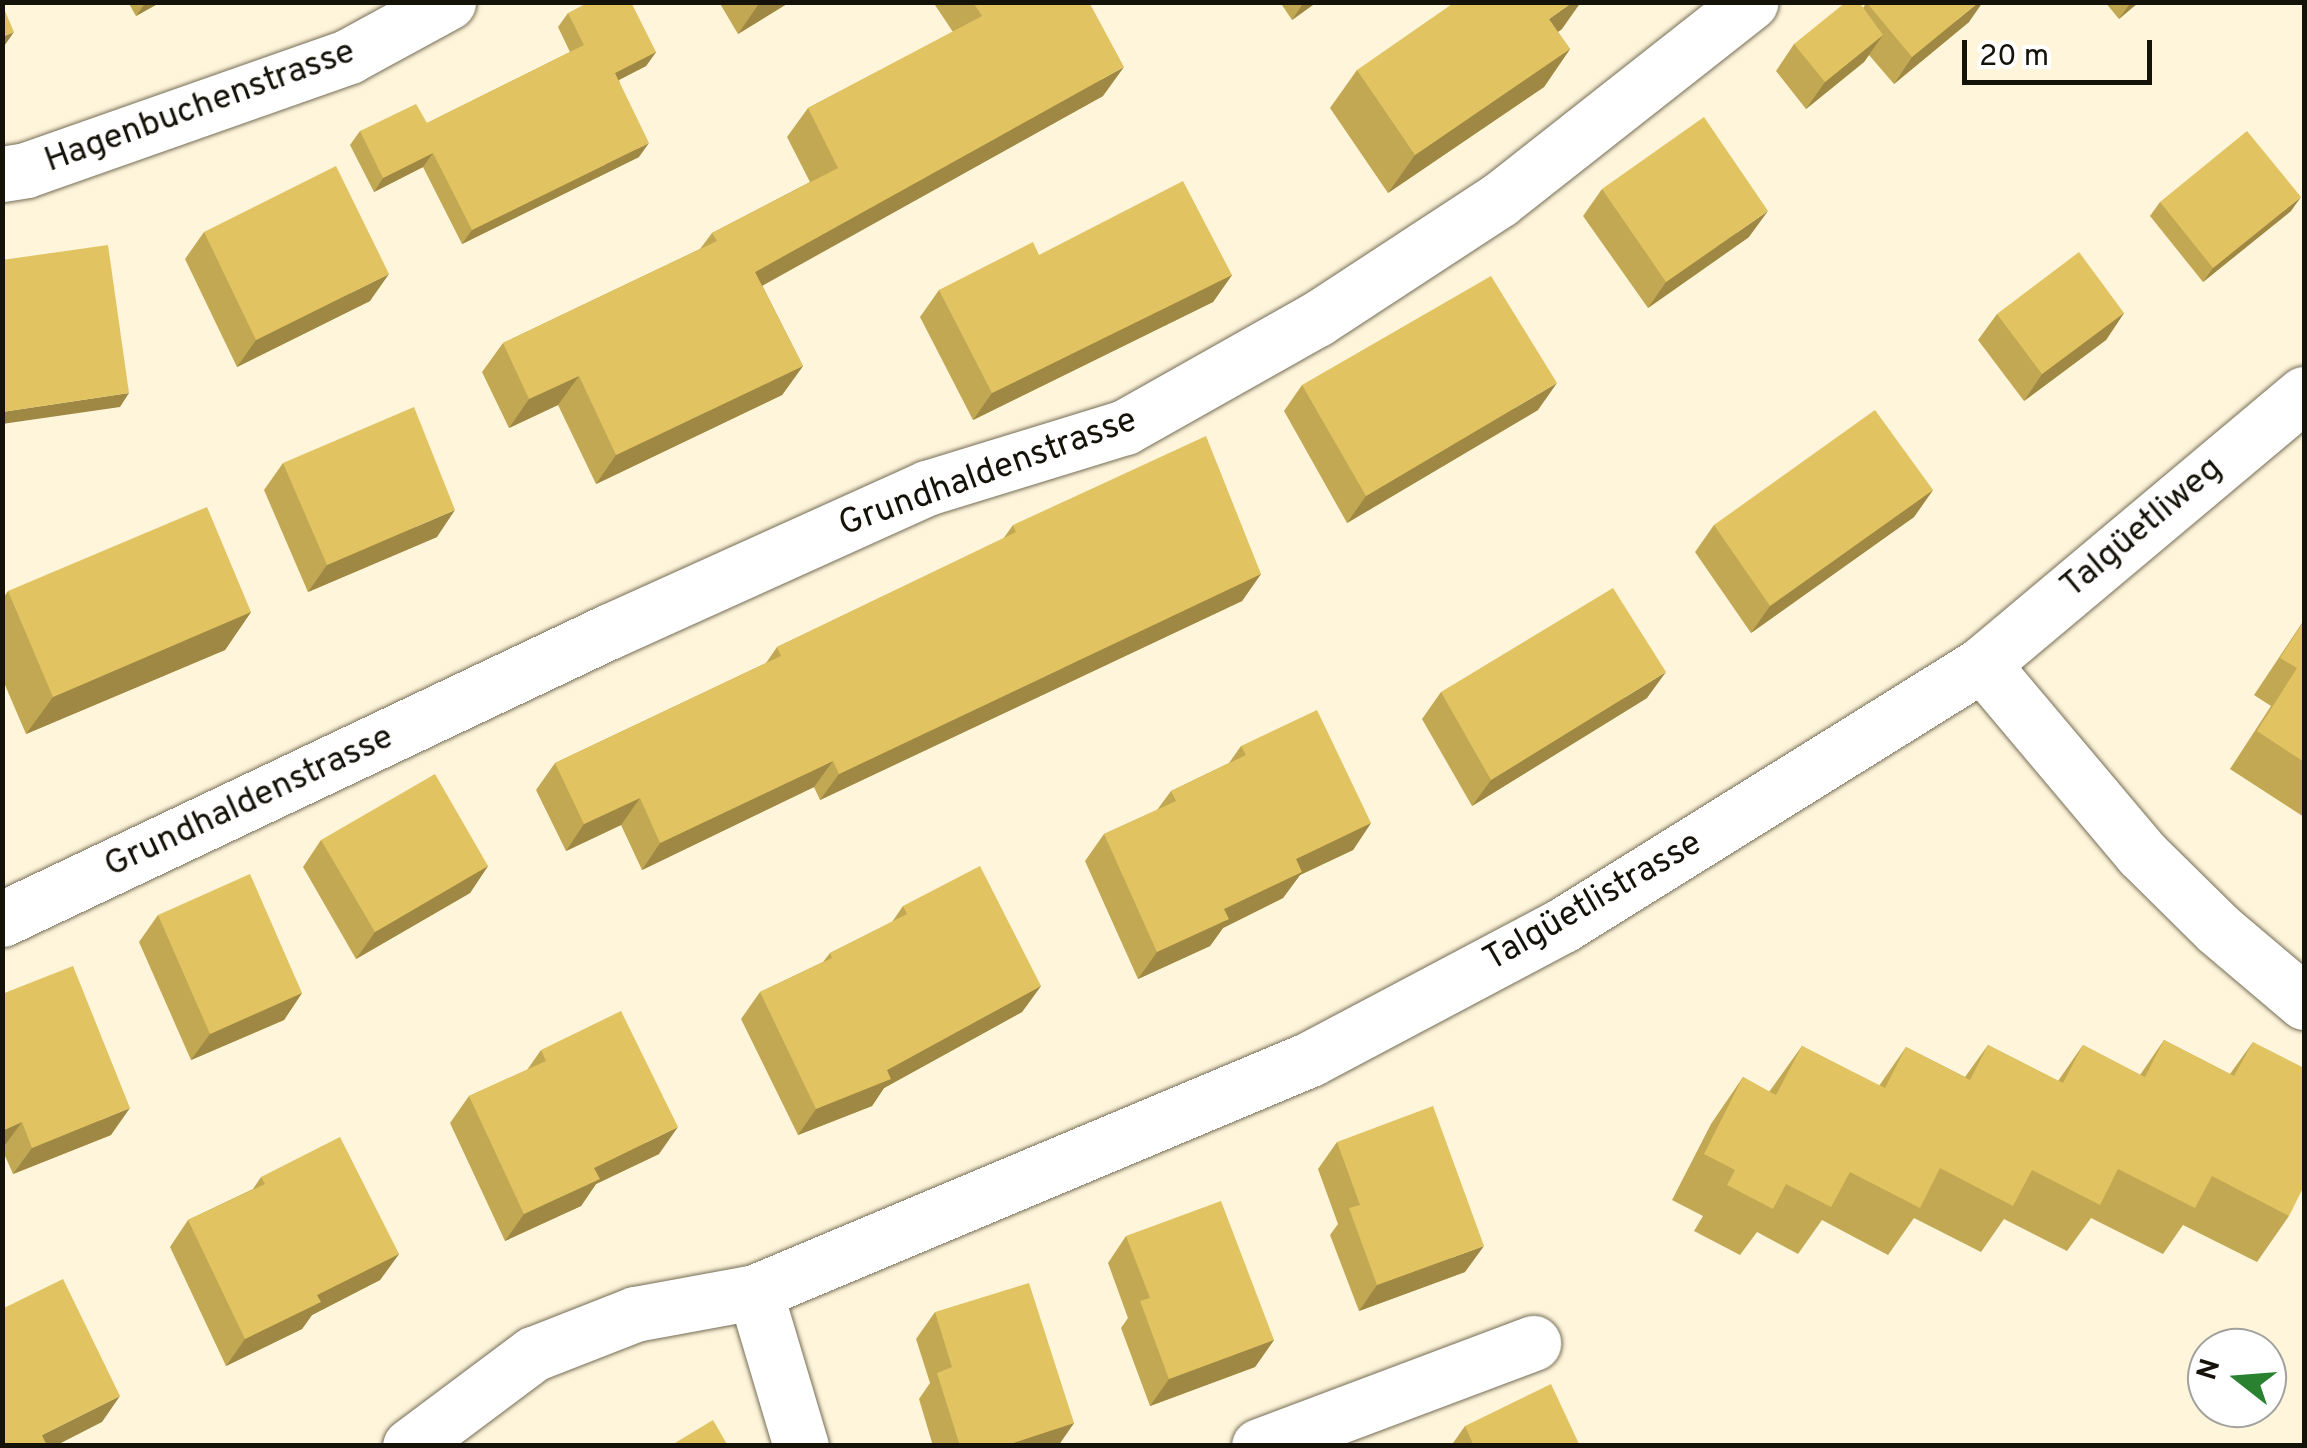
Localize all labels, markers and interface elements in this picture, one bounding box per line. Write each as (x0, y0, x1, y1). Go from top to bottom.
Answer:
scale bar (1967, 20, 2157, 82)
street label: Hagenbuchenstrasse (39, 31, 361, 183)
text: 20 m (1979, 39, 2049, 76)
street label: Grundhaldenstrasse (833, 400, 1143, 546)
street label: Talgüetliweg (2053, 448, 2231, 608)
street label: Grundhaldenstrasse (98, 717, 400, 887)
street label: Talgüetlistrasse (1477, 823, 1709, 981)
north arrow (2187, 1328, 2287, 1428)
text: N (2190, 1355, 2230, 1385)

